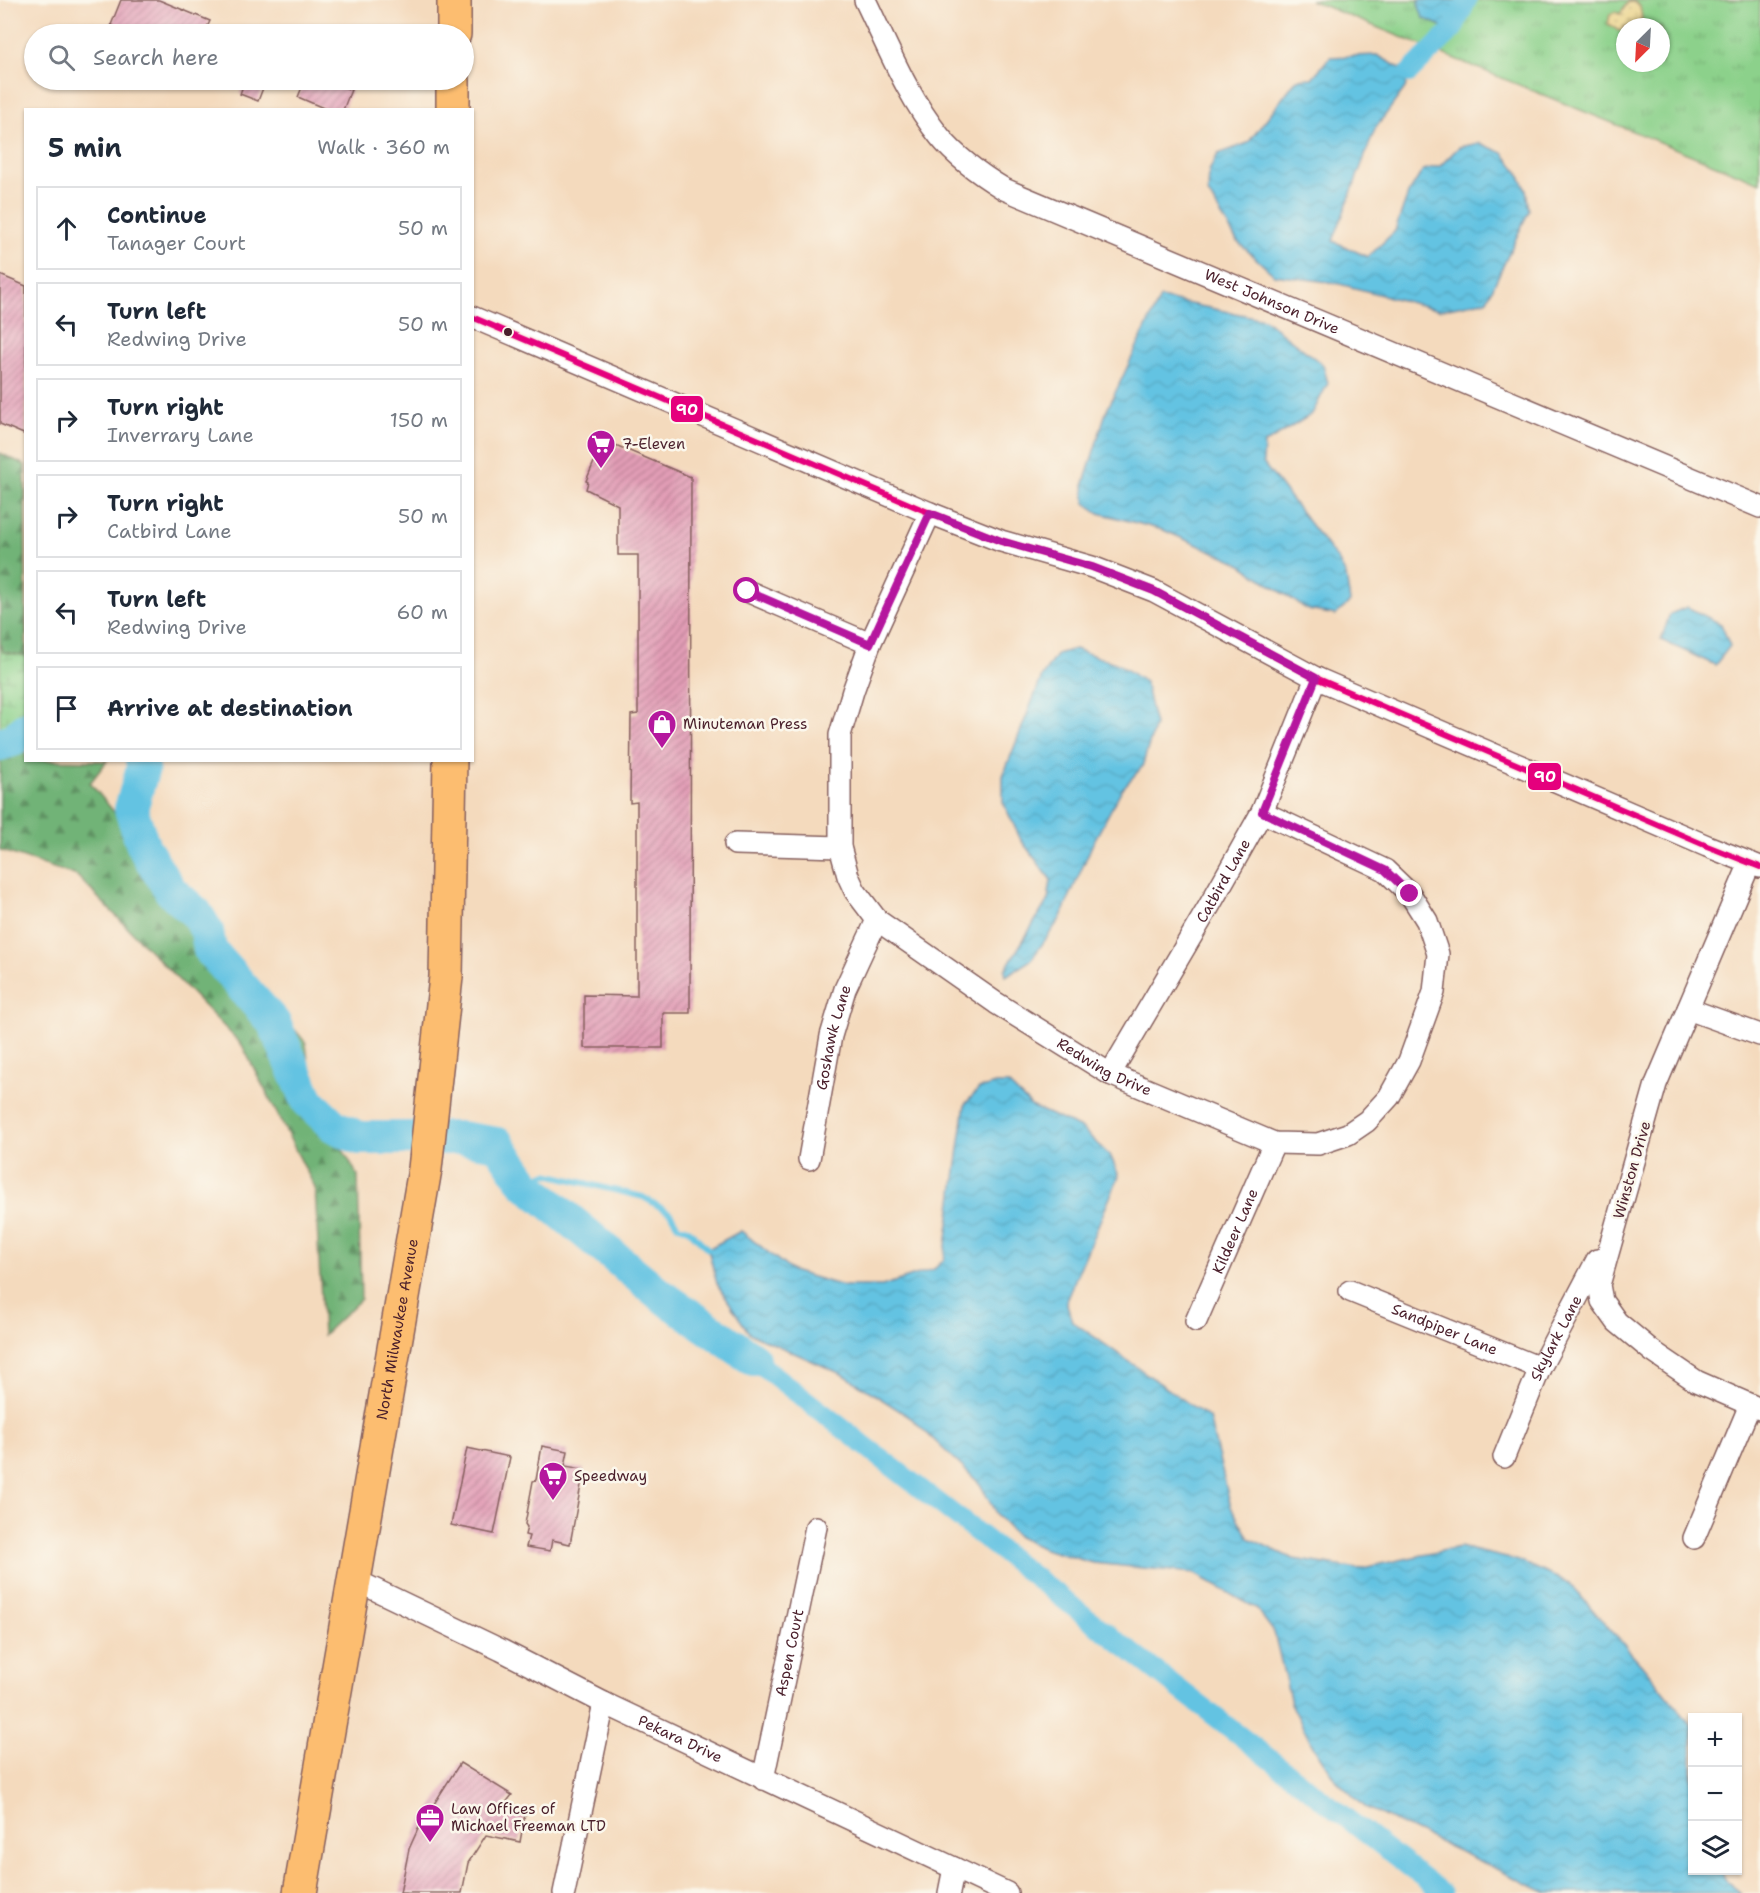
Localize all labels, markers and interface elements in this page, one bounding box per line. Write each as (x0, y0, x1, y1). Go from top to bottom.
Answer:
north arrow (1616, 18, 1670, 72)
search box (24, 24, 474, 90)
icon: search (45, 41, 78, 74)
text: Search here (93, 43, 219, 72)
text: 5 min (48, 130, 122, 165)
text: Walk · 360 m (317, 134, 450, 160)
text: Continue (107, 201, 207, 230)
icon: ahead (50, 212, 83, 245)
text: 50 m (398, 215, 448, 241)
text: Tanager Court (107, 230, 246, 256)
street label: West Johnson Drive (1201, 264, 1342, 339)
text: Turn left (107, 297, 206, 326)
icon: left (50, 308, 83, 341)
text: 50 m (398, 311, 448, 337)
text: Redwing Drive (107, 326, 247, 352)
unlabelled marker (502, 326, 514, 338)
text: Turn right (107, 393, 224, 422)
line badge: 90 (670, 395, 704, 423)
text: 90 (676, 399, 698, 420)
icon: right (50, 404, 83, 437)
text: 150 m (390, 407, 448, 433)
text: Inverrary Lane (107, 422, 254, 448)
supermarket icon: 7-Eleven (585, 428, 617, 470)
place label: 7-Eleven (622, 434, 685, 454)
text: Turn right (107, 489, 224, 518)
icon: right (50, 500, 83, 533)
text: 50 m (398, 503, 448, 529)
text: Catbird Lane (107, 518, 231, 544)
route start (733, 577, 759, 603)
text: Turn left (107, 585, 206, 614)
icon: left (50, 596, 83, 629)
text: 60 m (396, 599, 448, 625)
text: Redwing Drive (107, 614, 247, 640)
icon: arrive (50, 692, 83, 725)
text: Arrive at destination (107, 694, 353, 723)
shop icon: Minuteman Press (646, 708, 678, 750)
place label: Minuteman Press (683, 714, 808, 734)
line badge: 90 (1527, 762, 1562, 791)
text: 90 (1534, 766, 1556, 787)
street label: Catbird Lane (1192, 835, 1255, 926)
route end (1396, 880, 1422, 906)
street label: Goshawk Lane (812, 983, 856, 1092)
street label: Redwing Drive (1053, 1033, 1155, 1100)
street label: Winston Drive (1608, 1119, 1656, 1221)
street label: Kildeer Lane (1208, 1185, 1263, 1277)
street label: North Milwaukee Avenue (372, 1237, 423, 1422)
street label: Skylark Lane (1526, 1292, 1587, 1384)
street label: Sandpiper Lane (1389, 1299, 1500, 1360)
supermarket icon: Speedway (537, 1460, 569, 1502)
place label: Speedway (574, 1466, 647, 1486)
street label: Aspen Court (771, 1607, 808, 1698)
street label: Pekara Drive (635, 1710, 726, 1767)
map controls (1688, 1713, 1742, 1875)
button: + (1688, 1713, 1742, 1767)
button: − (1688, 1767, 1742, 1821)
place label: Law Offices of Michael Freeman LTD (451, 1799, 606, 1836)
office icon: Law Offices of Michael Freeman LTD (414, 1802, 446, 1844)
button: layers (1688, 1821, 1742, 1875)

